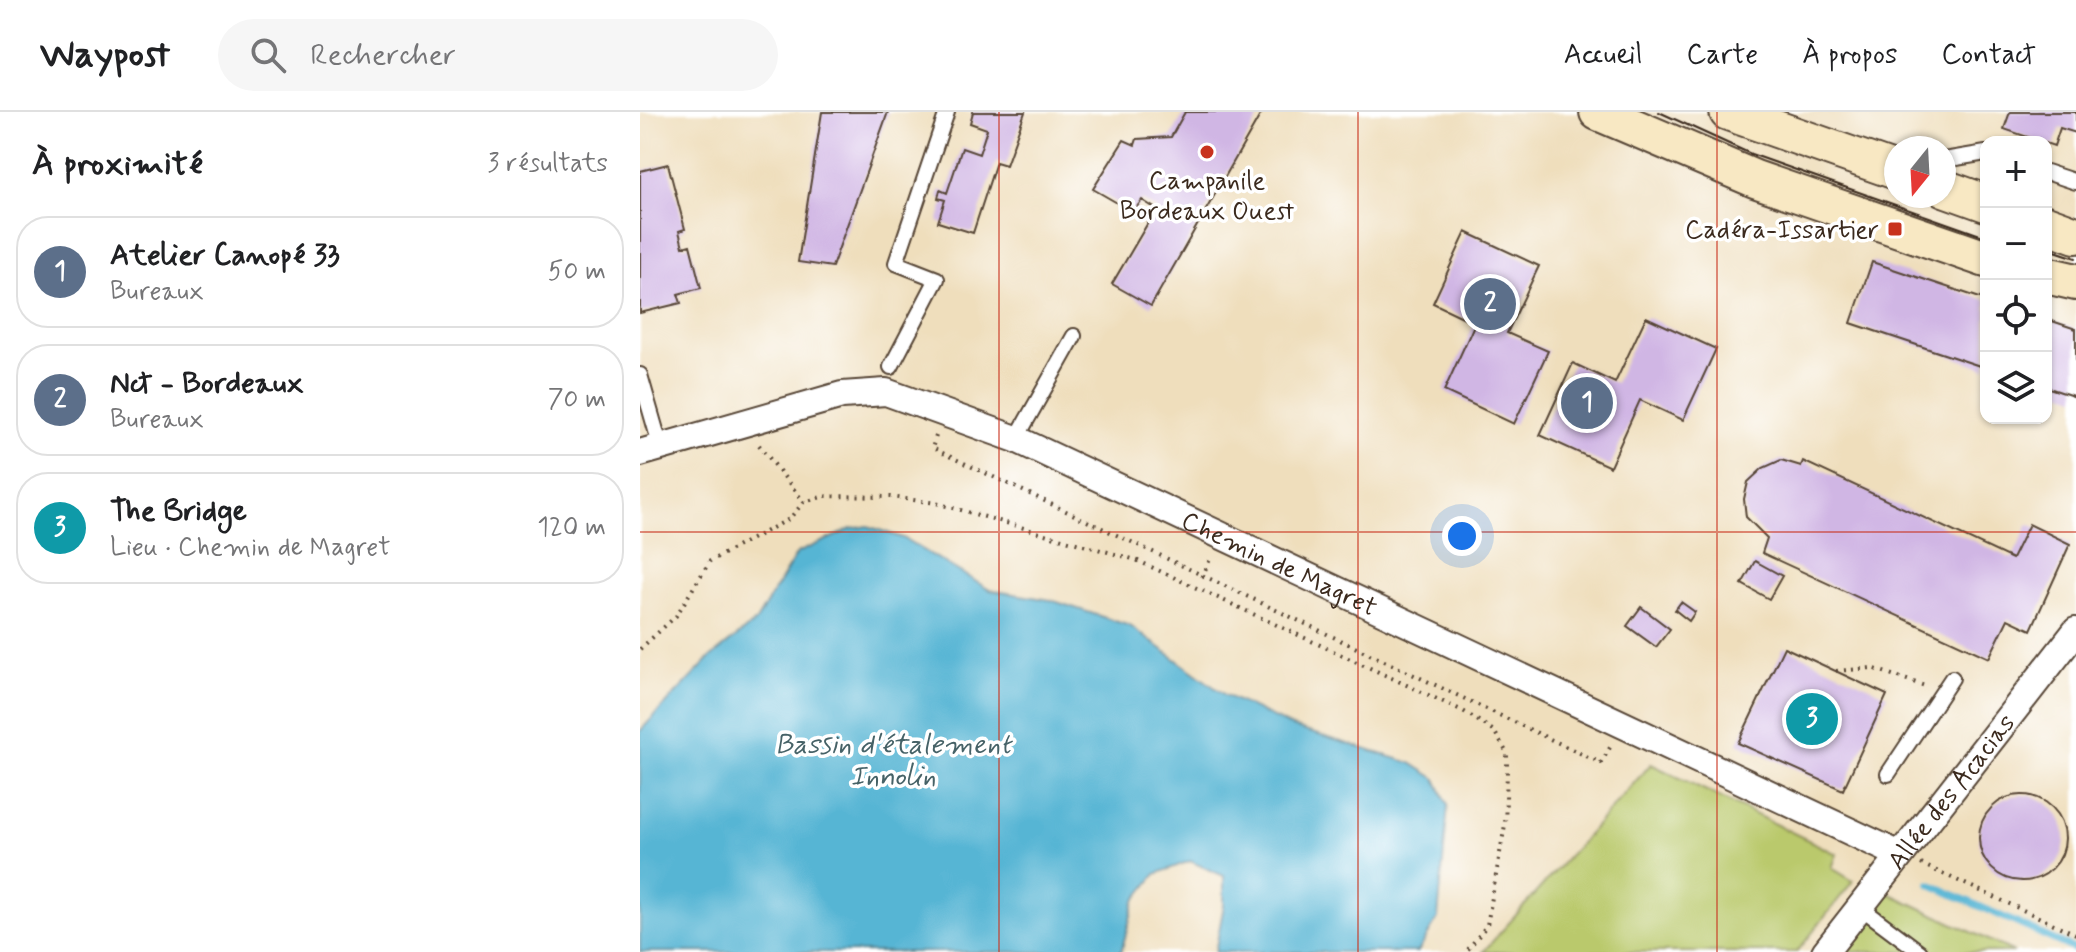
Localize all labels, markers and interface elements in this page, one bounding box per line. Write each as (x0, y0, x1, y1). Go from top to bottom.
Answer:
search box (218, 19, 778, 91)
text: Waypost (40, 31, 170, 80)
icon: search (246, 33, 290, 77)
text: Rechercher (310, 36, 456, 75)
text: Accueil (1564, 37, 1642, 74)
text: Carte (1686, 37, 1758, 74)
text: À propos (1802, 37, 1897, 74)
text: Contact (1941, 37, 2036, 74)
north arrow (1884, 136, 1956, 208)
map controls (1980, 136, 2052, 424)
button: + (1980, 136, 2052, 208)
text: À proximité (32, 142, 203, 187)
marker: Campanile Bordeaux Ouest (1198, 143, 1216, 161)
text: 3 résultats (487, 147, 608, 181)
place label: Campanile Bordeaux Ouest (1120, 165, 1294, 229)
button: − (1980, 208, 2052, 280)
place label: Cadéra-Issartier (1685, 214, 1879, 248)
marker: Cadéra-Issartier (1886, 220, 1904, 238)
text: Atelier Canopé 33 (110, 236, 340, 275)
text: 1 (54, 255, 66, 289)
text: 50 m (548, 255, 606, 289)
pin: 2 (1464, 274, 1516, 334)
text: Bureaux (110, 275, 204, 309)
button: locate (1980, 280, 2052, 352)
button: layers (1980, 352, 2052, 424)
text: Nct - Bordeaux (110, 364, 303, 403)
pin: 1 (1561, 373, 1613, 433)
text: 2 (54, 383, 66, 417)
text: 70 m (548, 383, 606, 417)
text: Bureaux (110, 403, 204, 437)
text: The Bridge (110, 492, 247, 531)
street label: Chemin de Magret (1175, 504, 1382, 626)
text: 3 (54, 511, 66, 545)
text: 120 m (537, 511, 606, 545)
your location (1442, 516, 1482, 556)
text: Lieu · Chemin de Magret (110, 531, 391, 565)
pin: 3 (1786, 689, 1838, 749)
street label: Allée des Acacias (1881, 708, 2024, 877)
water label: Bassin d'étalement Innolin (775, 727, 1013, 796)

